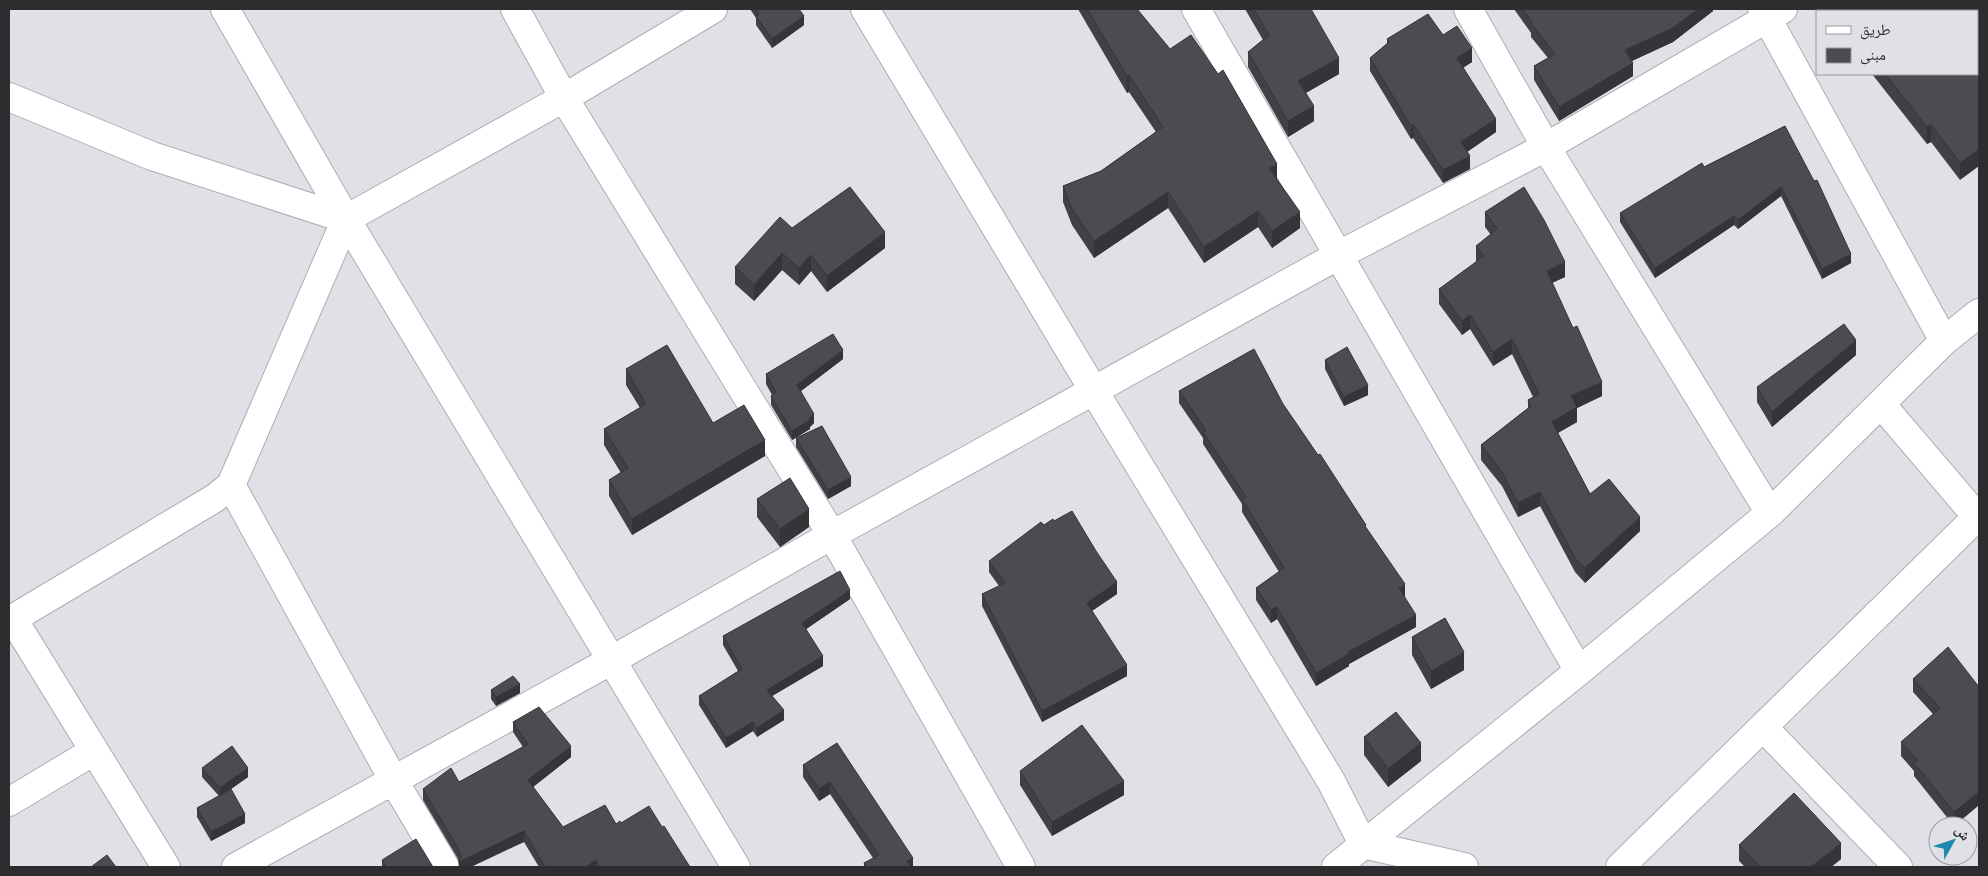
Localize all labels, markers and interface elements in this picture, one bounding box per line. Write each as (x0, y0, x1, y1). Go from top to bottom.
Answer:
legend (1816, 10, 1978, 75)
text: طريق (1860, 21, 1891, 40)
text: مبنى (1860, 46, 1886, 65)
north arrow (1928, 816, 1978, 866)
text: ش (1951, 822, 1974, 844)

